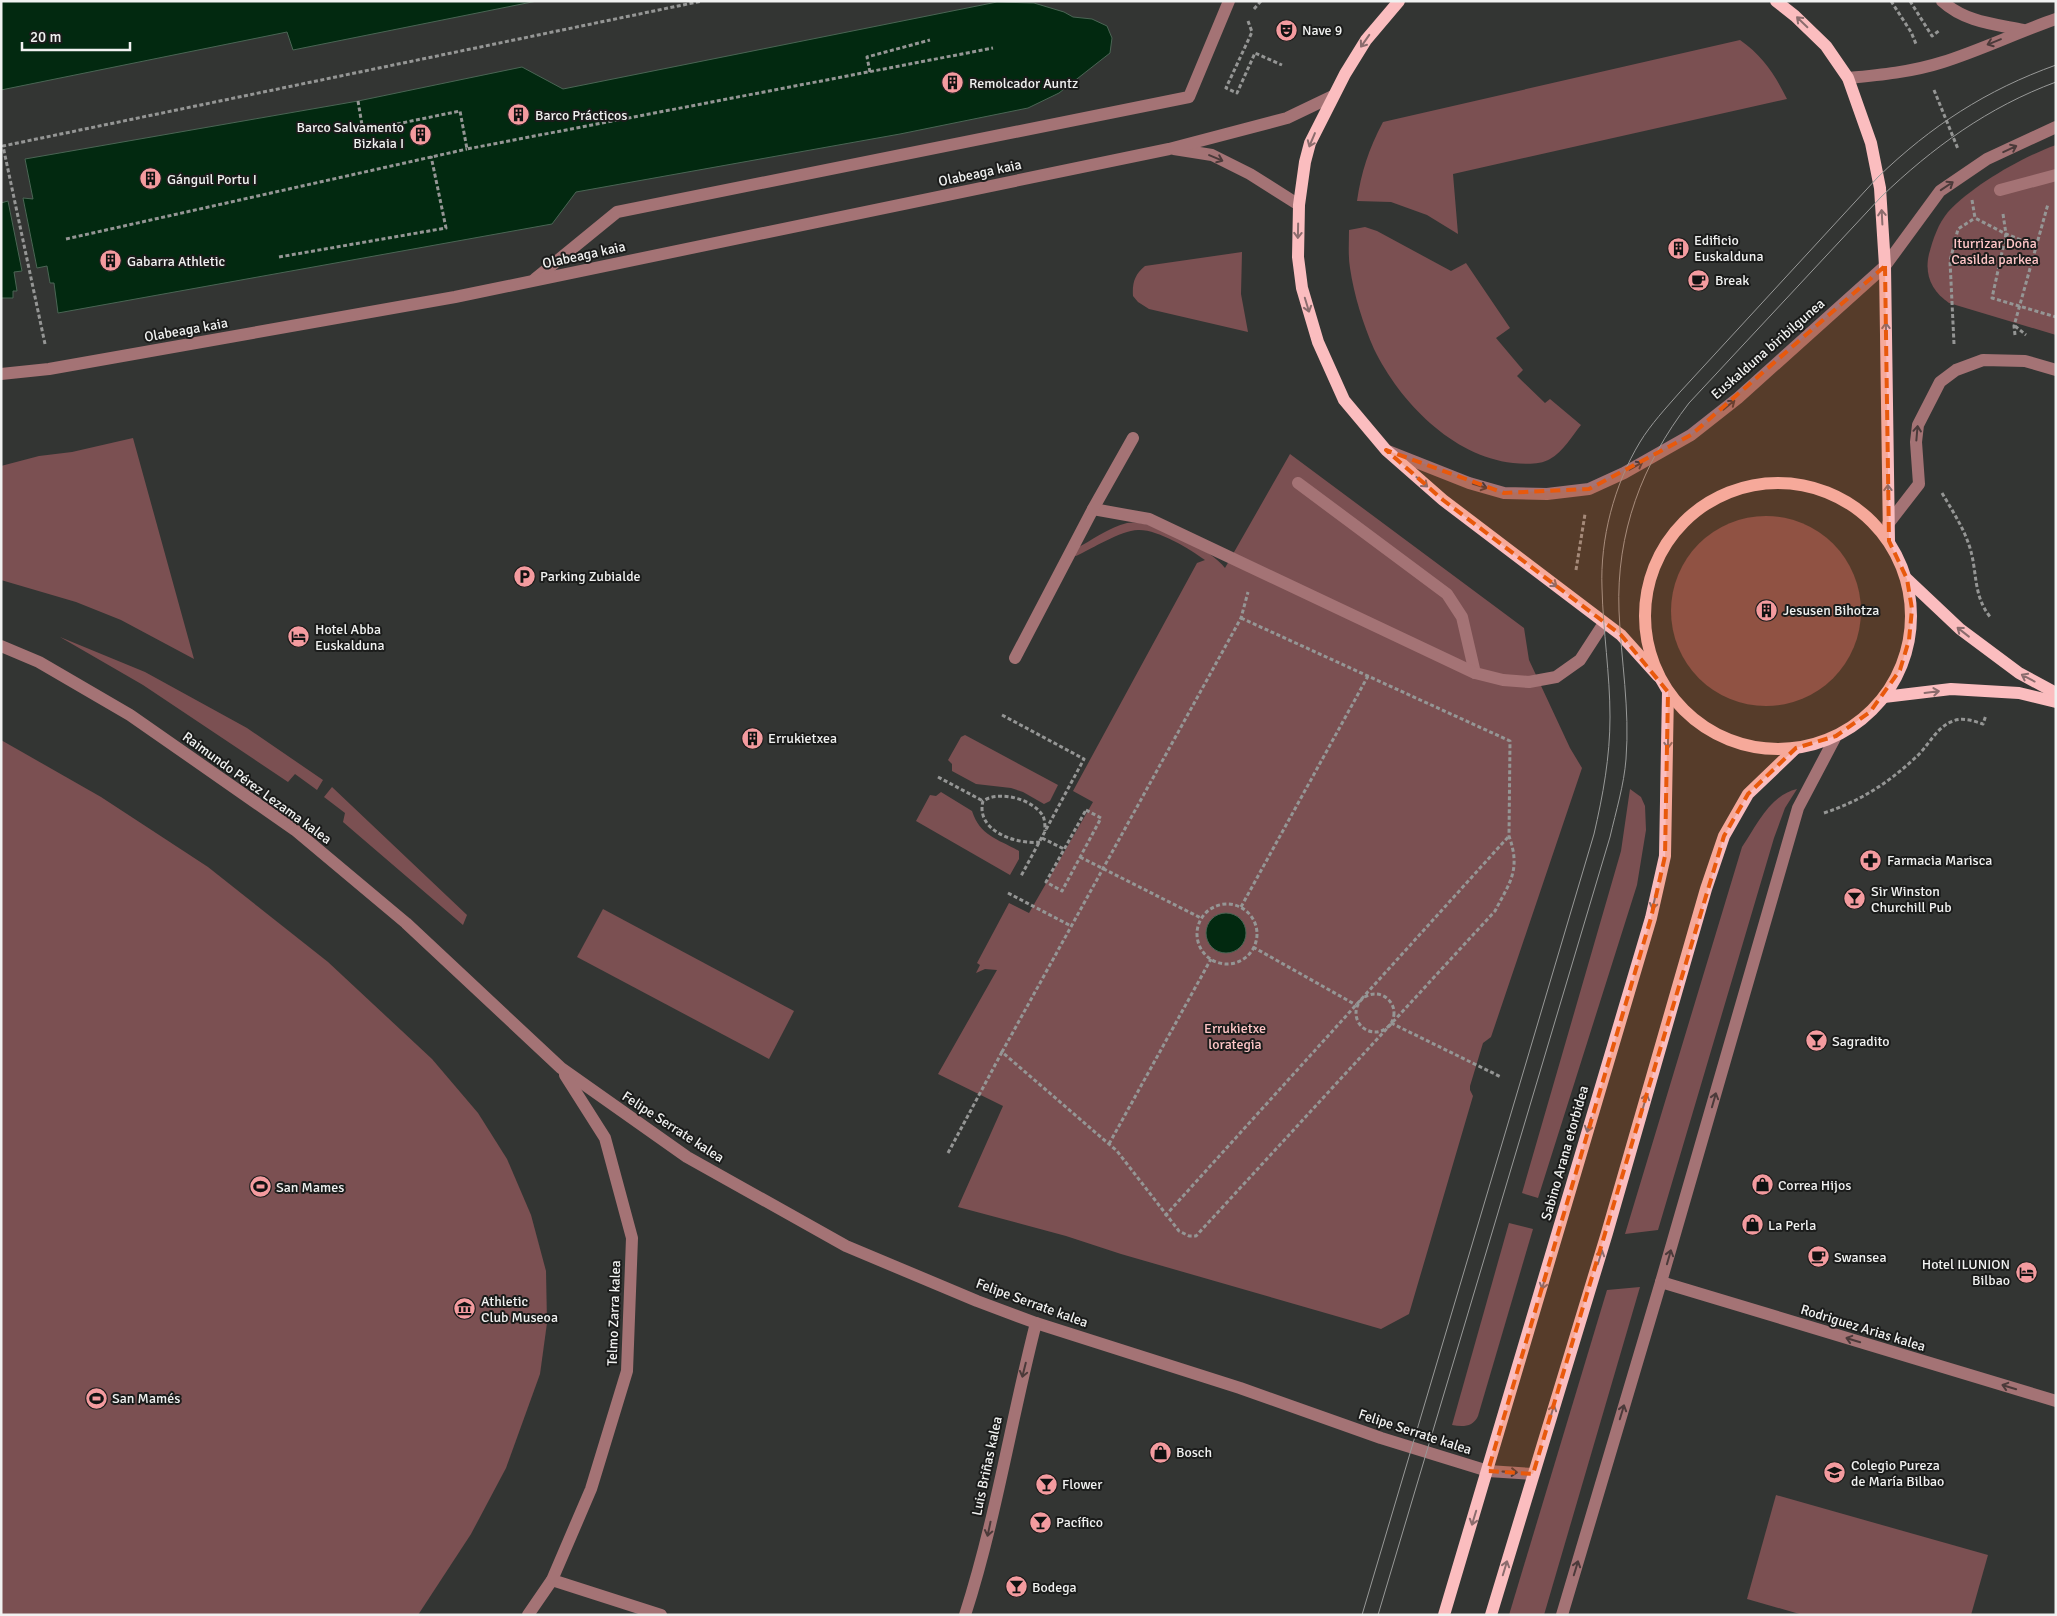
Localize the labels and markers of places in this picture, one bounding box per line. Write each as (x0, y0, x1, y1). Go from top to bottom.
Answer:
theatre icon: Nave 9 (1274, 18, 1298, 42)
place label: Nave 9 (1302, 22, 1342, 39)
building icon: Remolcador Auntz (941, 71, 965, 95)
place label: Remolcador Auntz (969, 75, 1078, 92)
building icon: Barco Prácticos (507, 103, 531, 127)
place label: Barco Prácticos (535, 107, 627, 124)
place label: Barco Salvamento Bizkaia I (297, 119, 404, 152)
building icon: Barco Salvamento Bizkaia I (408, 123, 432, 147)
building icon: Gánguil Portu I (139, 167, 163, 191)
place label: Gánguil Portu I (167, 171, 257, 188)
place label: Edificio Euskalduna (1694, 232, 1764, 265)
building icon: Edificio Euskalduna (1666, 236, 1690, 260)
building icon: Gabarra Athletic (99, 249, 123, 273)
place label: Gabarra Athletic (127, 253, 226, 270)
cafe icon: Break (1687, 268, 1711, 292)
place label: Break (1715, 272, 1749, 289)
parking icon: Parking Zubialde (512, 564, 536, 588)
place label: Parking Zubialde (540, 568, 641, 585)
building icon: Jesusen Bihotza (1755, 598, 1779, 622)
place label: Jesusen Bihotza (1783, 602, 1879, 619)
place label: Hotel Abba Euskalduna (315, 621, 385, 654)
hotel icon: Hotel Abba Euskalduna (287, 625, 311, 649)
building icon: Errukietxea (740, 726, 764, 750)
place label: Errukietxea (768, 730, 837, 747)
pharmacy icon: Farmacia Marisca (1859, 848, 1883, 872)
place label: Farmacia Marisca (1887, 852, 1992, 869)
place label: Sir Winston Churchill Pub (1871, 883, 1952, 916)
bar icon: Sir Winston Churchill Pub (1843, 887, 1867, 911)
bar icon: Sagradito (1804, 1029, 1828, 1053)
place label: Sagradito (1832, 1033, 1889, 1050)
shop icon: Correa Hijos (1750, 1173, 1774, 1197)
sports icon: San Mames (248, 1175, 272, 1199)
place label: Correa Hijos (1778, 1177, 1851, 1194)
place label: San Mames (276, 1179, 344, 1196)
shop icon: La Perla (1740, 1213, 1764, 1237)
place label: La Perla (1768, 1217, 1816, 1234)
cafe icon: Swansea (1806, 1245, 1830, 1269)
place label: Swansea (1834, 1249, 1886, 1266)
place label: Hotel ILUNION Bilbao (1922, 1256, 2010, 1289)
hotel icon: Hotel ILUNION Bilbao (2014, 1260, 2038, 1284)
place label: Athletic Club Museoa (481, 1293, 558, 1326)
museum icon: Athletic Club Museoa (453, 1297, 477, 1321)
sports icon: San Mamés (84, 1386, 108, 1410)
place label: San Mamés (112, 1390, 180, 1407)
shop icon: Bosch (1148, 1440, 1172, 1464)
place label: Bosch (1176, 1444, 1212, 1461)
place label: Colegio Pureza de María Bilbao (1851, 1457, 1944, 1490)
school or university icon: Colegio Pureza de María Bilbao (1823, 1461, 1847, 1485)
bar icon: Flower (1034, 1472, 1058, 1496)
place label: Flower (1062, 1476, 1103, 1493)
bar icon: Pacífico (1028, 1510, 1052, 1534)
place label: Pacífico (1056, 1514, 1103, 1531)
bar icon: Bodega (1004, 1575, 1028, 1599)
place label: Bodega (1032, 1579, 1077, 1596)

